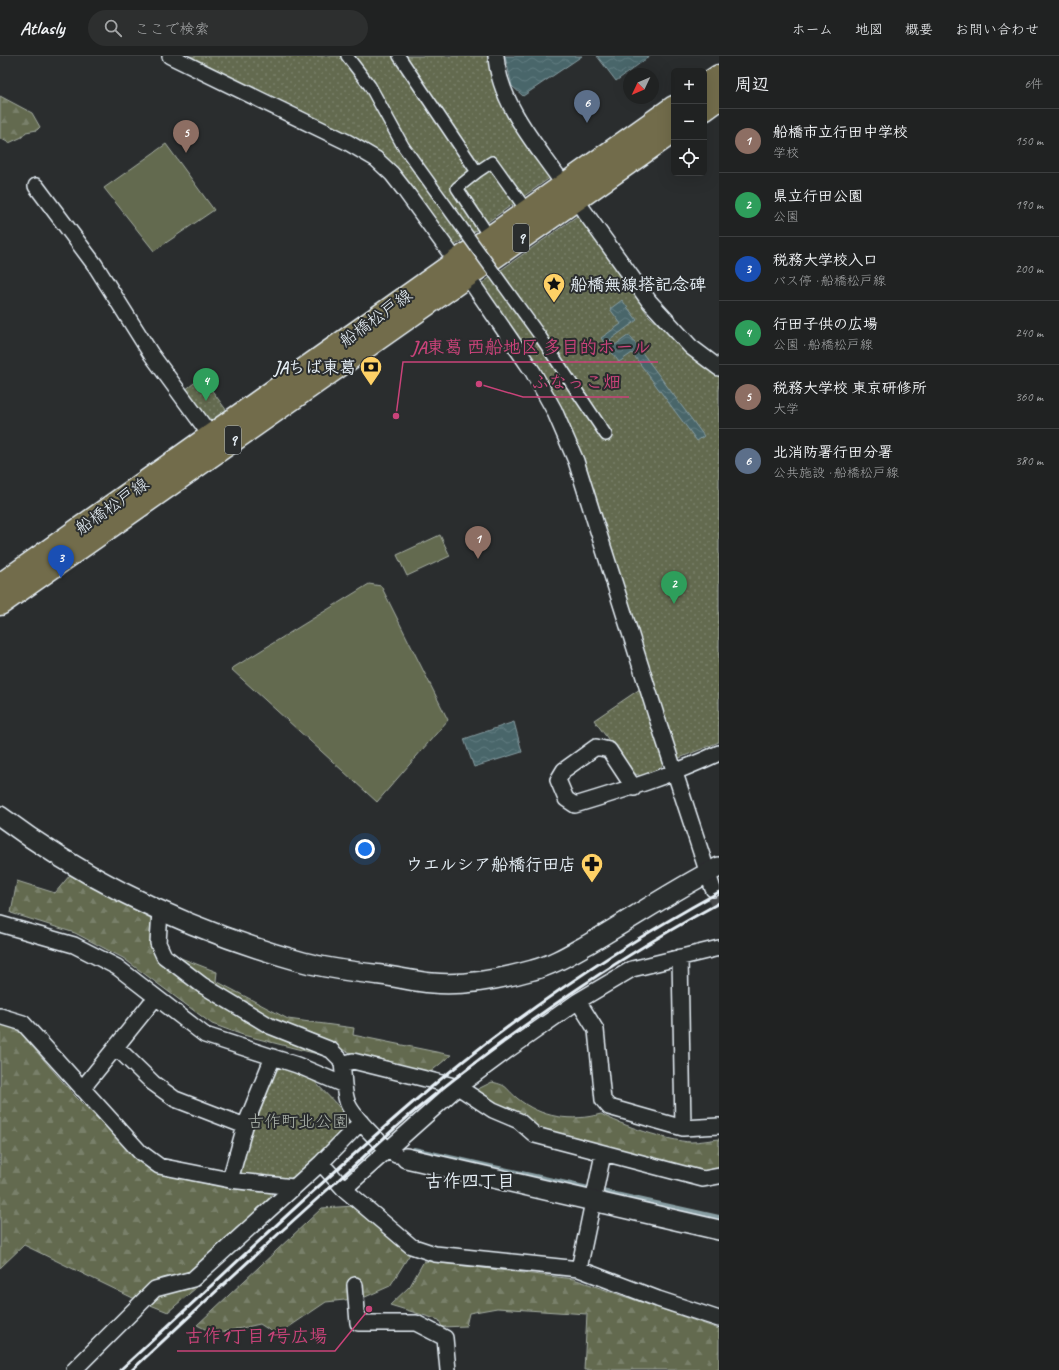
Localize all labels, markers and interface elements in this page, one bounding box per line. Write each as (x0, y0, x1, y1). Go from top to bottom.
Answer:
search box (88, 10, 368, 46)
text: Atlasly (20, 16, 64, 40)
icon: search (102, 17, 124, 39)
text: ここで検索 (134, 20, 209, 39)
text: ホーム (792, 21, 833, 38)
text: 地図 (855, 21, 883, 38)
text: 概要 (905, 21, 933, 38)
text: お問い合わせ (955, 21, 1039, 38)
north arrow (623, 68, 659, 104)
map controls (671, 68, 707, 176)
button: + (671, 68, 707, 104)
text: 周辺 (735, 74, 769, 95)
text: 6件 (1024, 76, 1043, 92)
pin: 6 (574, 90, 600, 123)
button: − (671, 104, 707, 140)
pin: 5 (173, 120, 199, 153)
text: 船橋市立行田中学校 (773, 123, 908, 142)
text: 1 (745, 133, 751, 149)
text: 150 m (1015, 133, 1043, 149)
button: locate (671, 140, 707, 176)
text: 学校 (773, 145, 799, 161)
text: 県立行田公園 (773, 187, 863, 206)
text: 2 (745, 197, 751, 213)
text: 190 m (1015, 197, 1043, 213)
text: 公園 (773, 209, 799, 225)
road number: 9 (513, 224, 529, 252)
text: 税務大学校入口 (773, 251, 878, 270)
text: 3 (745, 261, 751, 277)
text: 200 m (1015, 261, 1043, 277)
place icon: 船橋無線搭記念碑 (541, 271, 567, 304)
text: バス停 · 船橋松戸線 (773, 273, 886, 289)
place label: 船橋無線搭記念碑 (570, 274, 706, 295)
street label: 船橋松戸線 (335, 285, 417, 351)
text: 行田子供の広場 (773, 315, 878, 334)
text: 4 (745, 325, 751, 341)
text: 240 m (1015, 325, 1043, 341)
callout: JA東葛 西船地区 多目的ホール (403, 332, 658, 362)
text: JA東葛 西船地区 多目的ホール (410, 336, 650, 358)
text: 公園 · 船橋松戸線 (773, 337, 873, 353)
bank icon: JAちば東葛 (358, 354, 384, 387)
place label: JAちば東葛 (273, 357, 356, 378)
callout: ふなっこ畑 (523, 367, 629, 397)
pin: 4 (193, 368, 219, 401)
text: ふなっこ畑 (531, 371, 621, 393)
text: 税務大学校 東京研修所 (773, 379, 927, 398)
text: 5 (745, 389, 751, 405)
text: 360 m (1015, 389, 1043, 405)
text: 大学 (773, 401, 799, 417)
road number: 9 (225, 426, 241, 454)
text: 北消防署行田分署 (773, 443, 893, 462)
text: 6 (745, 453, 751, 469)
text: 380 m (1015, 453, 1043, 469)
text: 公共施設 · 船橋松戸線 (773, 465, 899, 481)
street label: 船橋松戸線 (71, 473, 153, 539)
pin: 1 (465, 526, 491, 559)
pin: 3 (48, 545, 74, 578)
pin: 2 (661, 571, 687, 604)
your location (355, 839, 375, 859)
pharmacy icon: ウエルシア船橋行田店 (579, 851, 605, 884)
place label: ウエルシア船橋行田店 (406, 854, 576, 875)
park label: 古作町北公園 (247, 1111, 349, 1132)
district label: 古作四丁目 (425, 1170, 515, 1192)
callout: 古作1丁目1号広場 (177, 1321, 335, 1351)
text: 古作1丁目1号広場 (185, 1325, 327, 1347)

